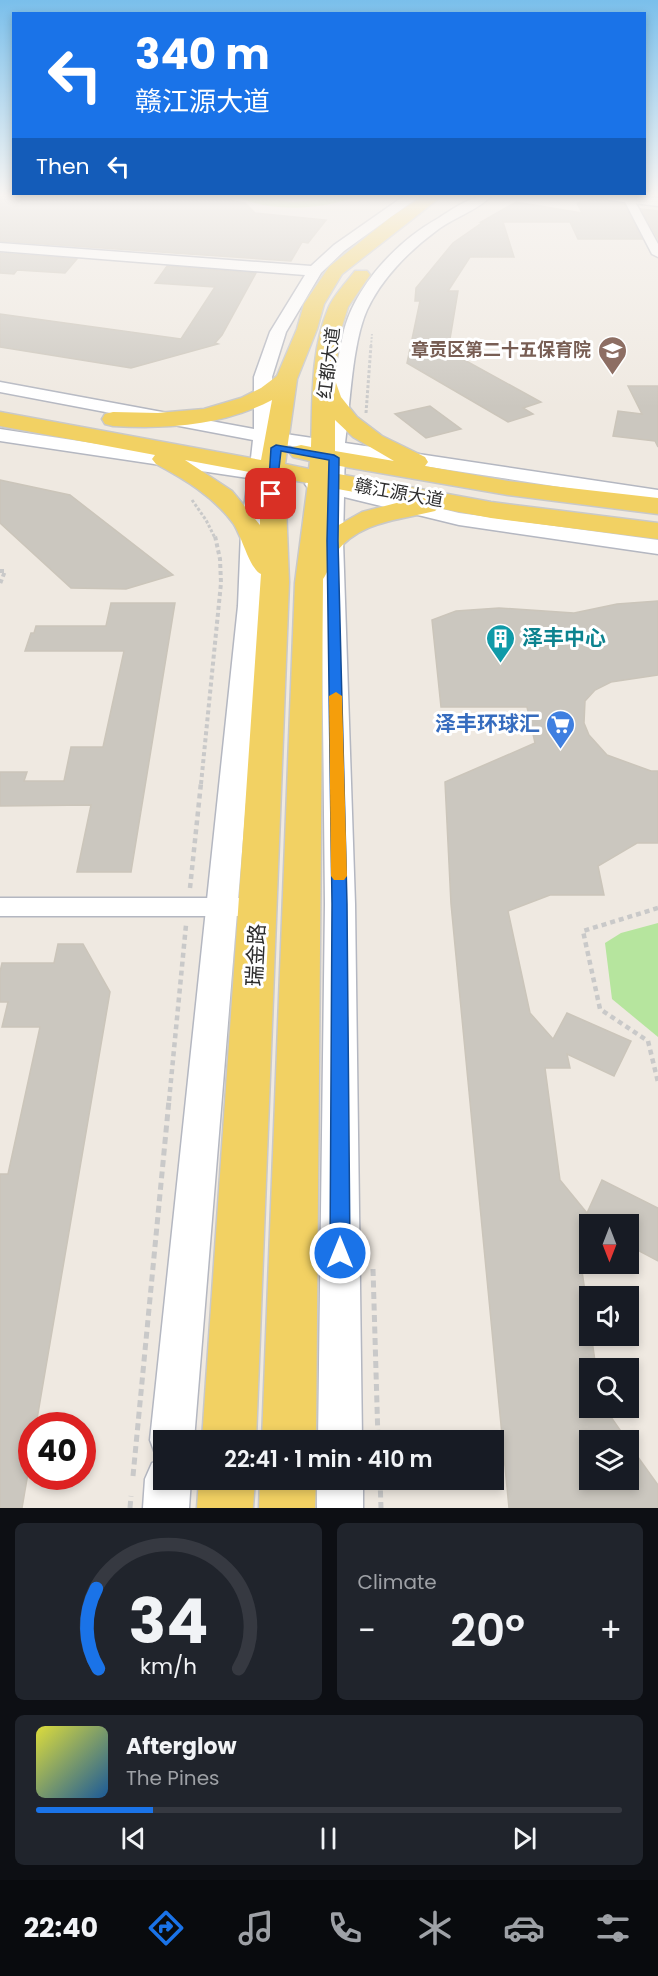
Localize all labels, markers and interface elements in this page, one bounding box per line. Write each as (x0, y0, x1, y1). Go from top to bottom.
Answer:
text: 340 m (135, 25, 270, 84)
icon: left (36, 36, 114, 114)
text: 赣江源大道 (135, 83, 270, 120)
icon: left (102, 150, 135, 183)
text: Then (36, 151, 90, 182)
street label: 红都大道 (312, 326, 345, 400)
school or university icon: 章贡区第二十五保育院 (596, 334, 628, 376)
place label: 章贡区第二十五保育院 (411, 337, 591, 362)
pin (245, 468, 296, 519)
street label: 赣江源大道 (353, 472, 446, 513)
icon: arrive (254, 477, 287, 510)
building icon: 泽丰中心 (485, 622, 517, 664)
place label: 泽丰中心 (522, 623, 606, 652)
supermarket icon: 泽丰环球汇 (545, 708, 577, 750)
place label: 泽丰环球汇 (435, 709, 540, 738)
street label: 瑞金路 (239, 923, 272, 987)
north arrow (579, 1214, 639, 1274)
map controls (579, 1214, 639, 1490)
position arrow (308, 1221, 372, 1285)
button: sound (579, 1286, 639, 1346)
button: search (579, 1358, 639, 1418)
speed limit sign: 40 (18, 1412, 96, 1490)
button: layers (579, 1430, 639, 1490)
text: 22:41 · 1 min · 410 m (224, 1444, 433, 1475)
text: Climate (358, 1568, 437, 1596)
text: 34 (128, 1577, 208, 1665)
text: 20° (450, 1599, 525, 1662)
text: − (358, 1607, 376, 1654)
text: + (599, 1607, 622, 1654)
text: km/h (140, 1651, 197, 1682)
text: Afterglow (126, 1731, 237, 1762)
text: The Pines (126, 1764, 220, 1792)
icon: previous (117, 1822, 150, 1855)
icon: pause (312, 1822, 345, 1855)
icon: next (508, 1822, 541, 1855)
icon: directions (145, 1907, 187, 1949)
icon: music (235, 1907, 277, 1949)
icon: phone (324, 1907, 366, 1949)
icon: climate (414, 1907, 456, 1949)
icon: car (503, 1907, 545, 1949)
icon: filters (592, 1907, 634, 1949)
text: 22:40 (24, 1909, 98, 1946)

